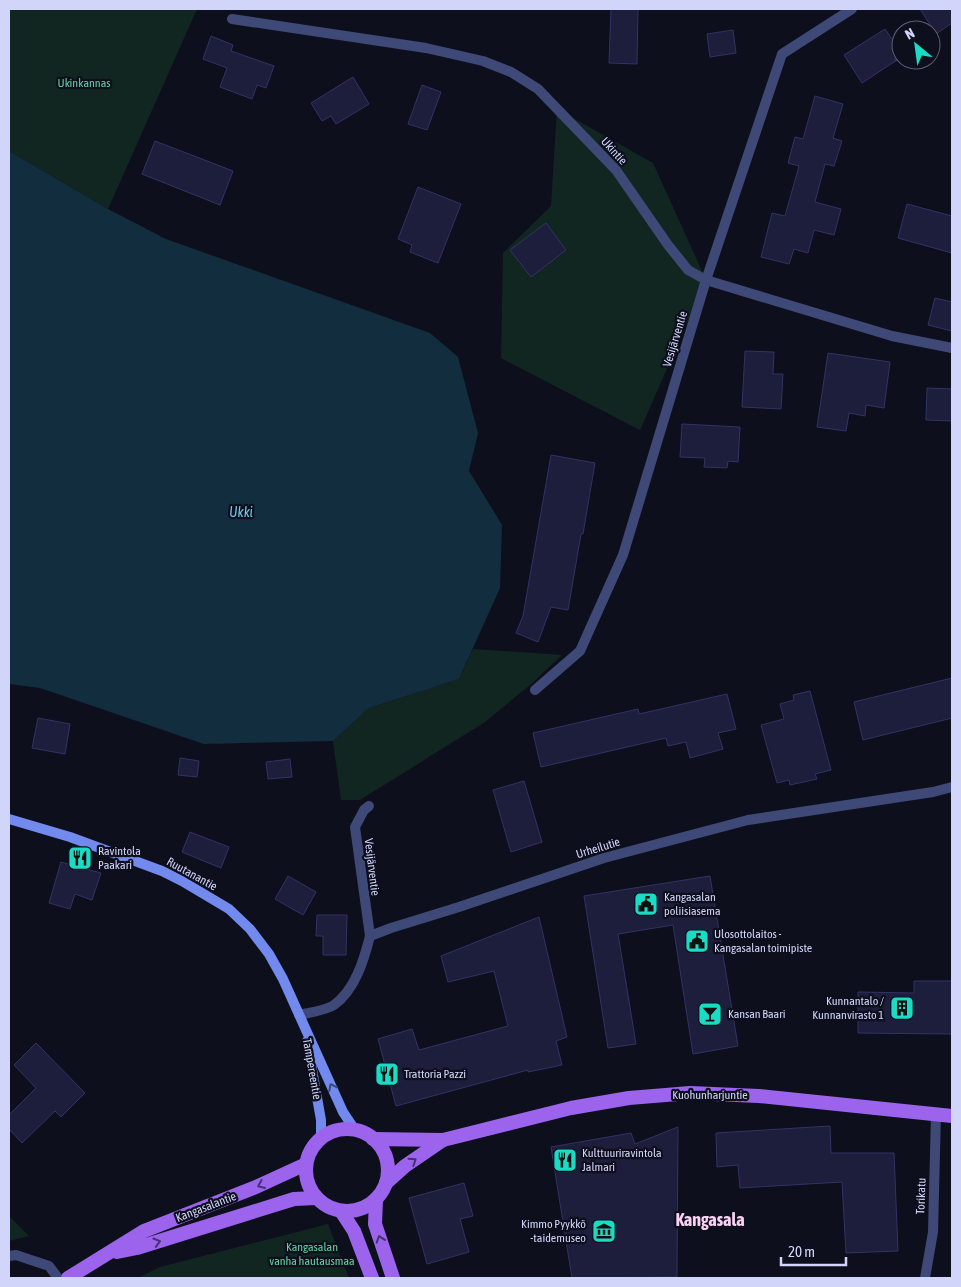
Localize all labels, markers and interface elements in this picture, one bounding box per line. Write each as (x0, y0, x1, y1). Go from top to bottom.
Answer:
north arrow (891, 20, 941, 70)
text: N (902, 25, 917, 43)
park label: Ukinkannas (58, 76, 110, 90)
street label: Ukintie (598, 134, 630, 168)
street label: Vesijärventie (660, 309, 690, 369)
water label: Ukki (229, 504, 253, 520)
street label: Urheilutie (574, 835, 622, 861)
street label: Vesijärventie (362, 838, 382, 896)
place label: Ravintola Paakari (98, 844, 141, 872)
restaurant icon: Ravintola Paakari (67, 845, 93, 871)
street label: Ruutanantie (164, 854, 220, 894)
place label: Kangasalan poliisiasema (664, 890, 721, 918)
public building icon: Kangasalan poliisiasema (633, 891, 659, 917)
place label: Ulosottolaitos - Kangasalan toimipiste (714, 927, 812, 955)
public building icon: Ulosottolaitos - Kangasalan toimipiste (684, 928, 710, 954)
place label: Kunnantalo / Kunnanvirasto 1 (812, 994, 884, 1022)
building icon: Kunnantalo / Kunnanvirasto 1 (889, 995, 915, 1021)
bar icon: Kansan Baari (697, 1001, 723, 1027)
place label: Kansan Baari (728, 1007, 785, 1021)
street label: Tampereentie (300, 1037, 324, 1101)
restaurant icon: Trattoria Pazzi (374, 1061, 400, 1087)
place label: Trattoria Pazzi (404, 1067, 466, 1081)
one-way arrow (327, 1083, 338, 1092)
street label: Kuohunharjuntie (672, 1088, 748, 1102)
place label: Kulttuuriravintola Jalmari (582, 1146, 662, 1174)
restaurant icon: Kulttuuriravintola Jalmari (552, 1147, 578, 1173)
one-way arrow (407, 1158, 417, 1167)
street label: Torikatu (913, 1177, 929, 1215)
one-way arrow (257, 1178, 266, 1189)
street label: Kangasalantie (174, 1189, 238, 1225)
district label: Kangasala (675, 1209, 745, 1230)
place label: Kimmo Pyykkö -taidemuseo (521, 1217, 586, 1245)
museum icon: Kimmo Pyykkö -taidemuseo (591, 1218, 617, 1244)
scale bar (781, 1234, 846, 1266)
one-way arrow (376, 1236, 386, 1244)
one-way arrow (152, 1237, 160, 1247)
park label: Kangasalan vanha hautausmaa (269, 1240, 355, 1268)
text: 20 m (788, 1243, 815, 1260)

